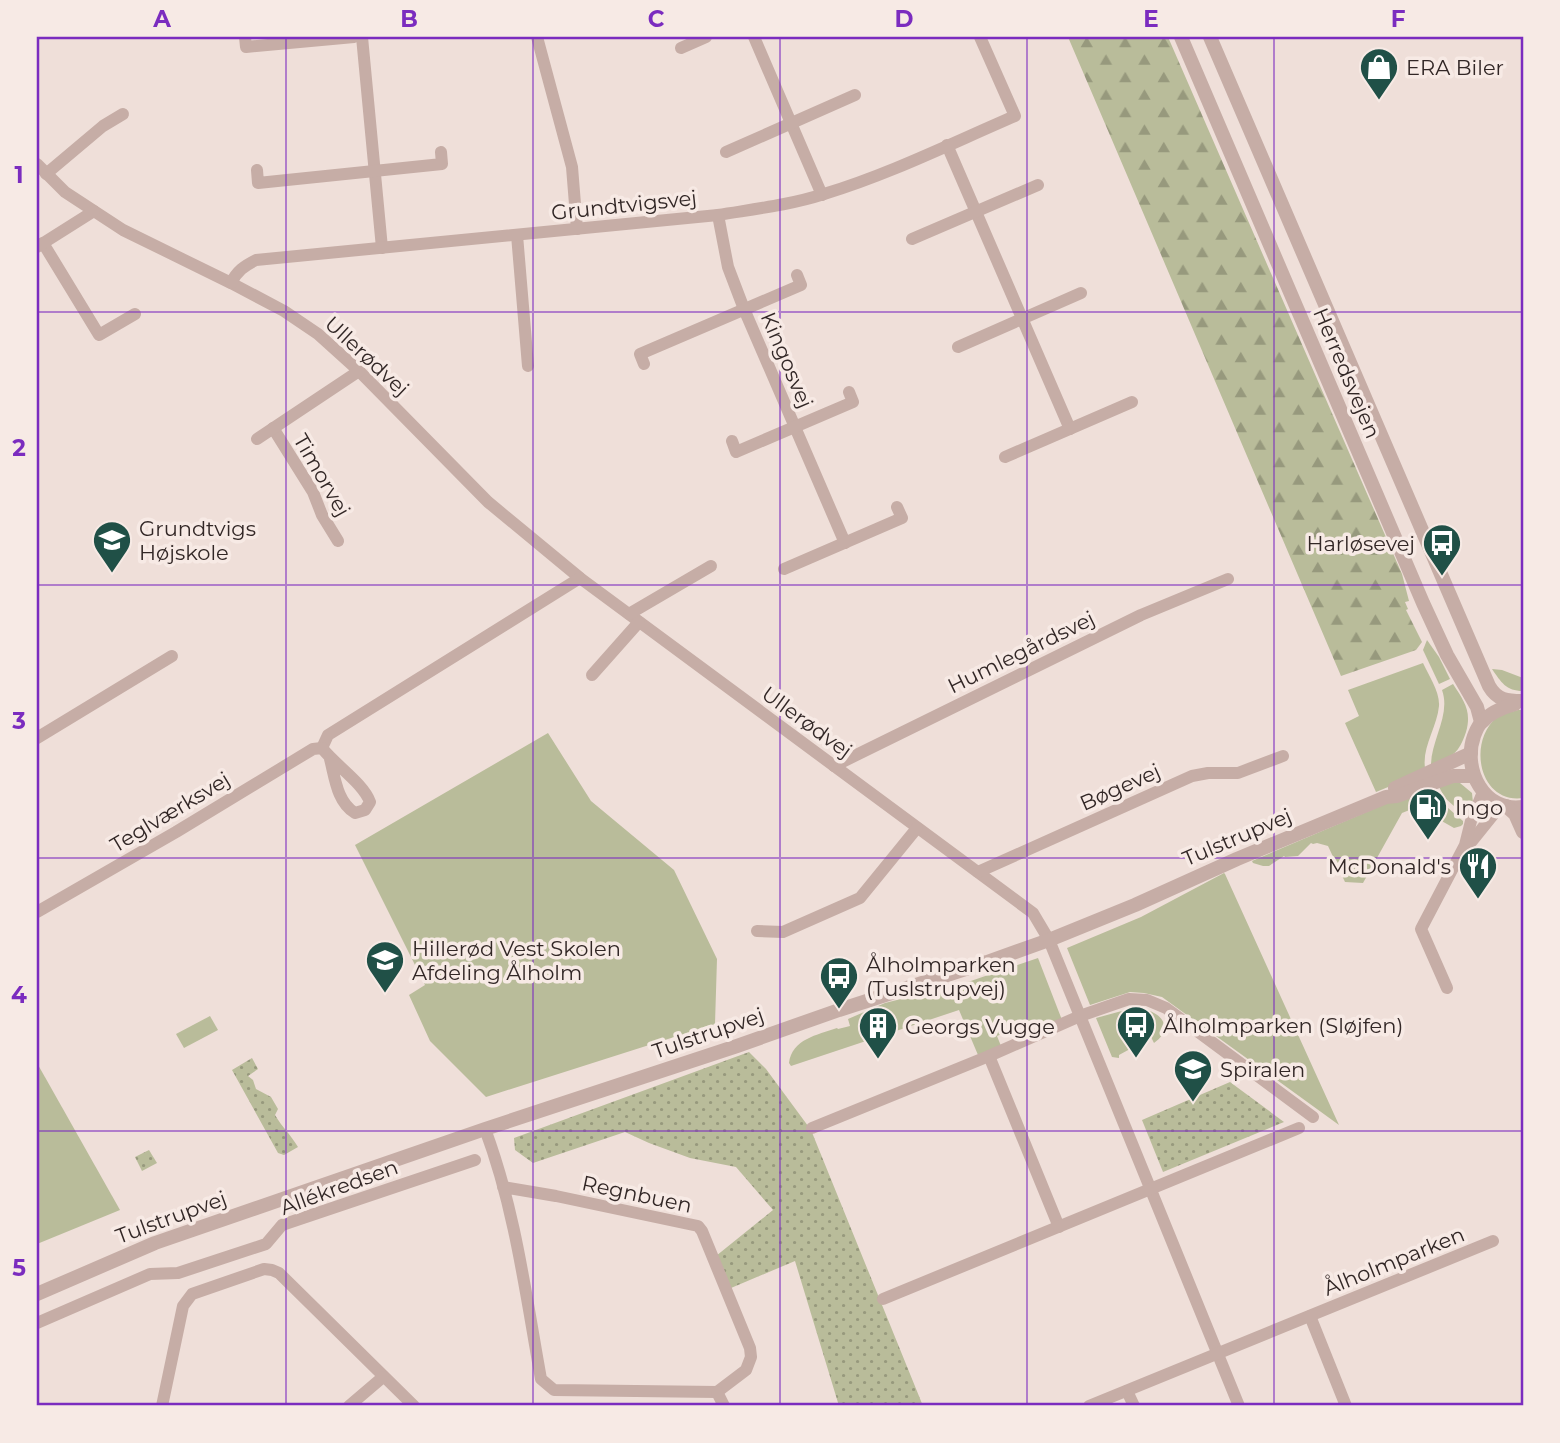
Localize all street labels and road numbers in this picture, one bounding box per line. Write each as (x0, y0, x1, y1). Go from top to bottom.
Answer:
street label: Grundtvigsvej (550, 185, 698, 225)
street label: Herredsvejen (1308, 304, 1386, 442)
street label: Kingosvej (756, 308, 818, 412)
street label: Ullerødvej (320, 311, 414, 401)
street label: Timorvej (288, 429, 356, 521)
street label: Humlegårdsvej (943, 606, 1099, 698)
street label: Ullerødvej (757, 681, 857, 763)
street label: Bøgevej (1076, 758, 1164, 816)
street label: Teglværksvej (106, 766, 234, 858)
street label: Tulstrupvej (1179, 803, 1295, 871)
street label: Tulstrupvej (649, 1002, 767, 1064)
street label: Allékredsen (277, 1154, 401, 1220)
street label: Regnbuen (580, 1170, 694, 1218)
street label: Tulstrupvej (112, 1185, 230, 1249)
street label: Ålholmparken (1320, 1221, 1468, 1301)

